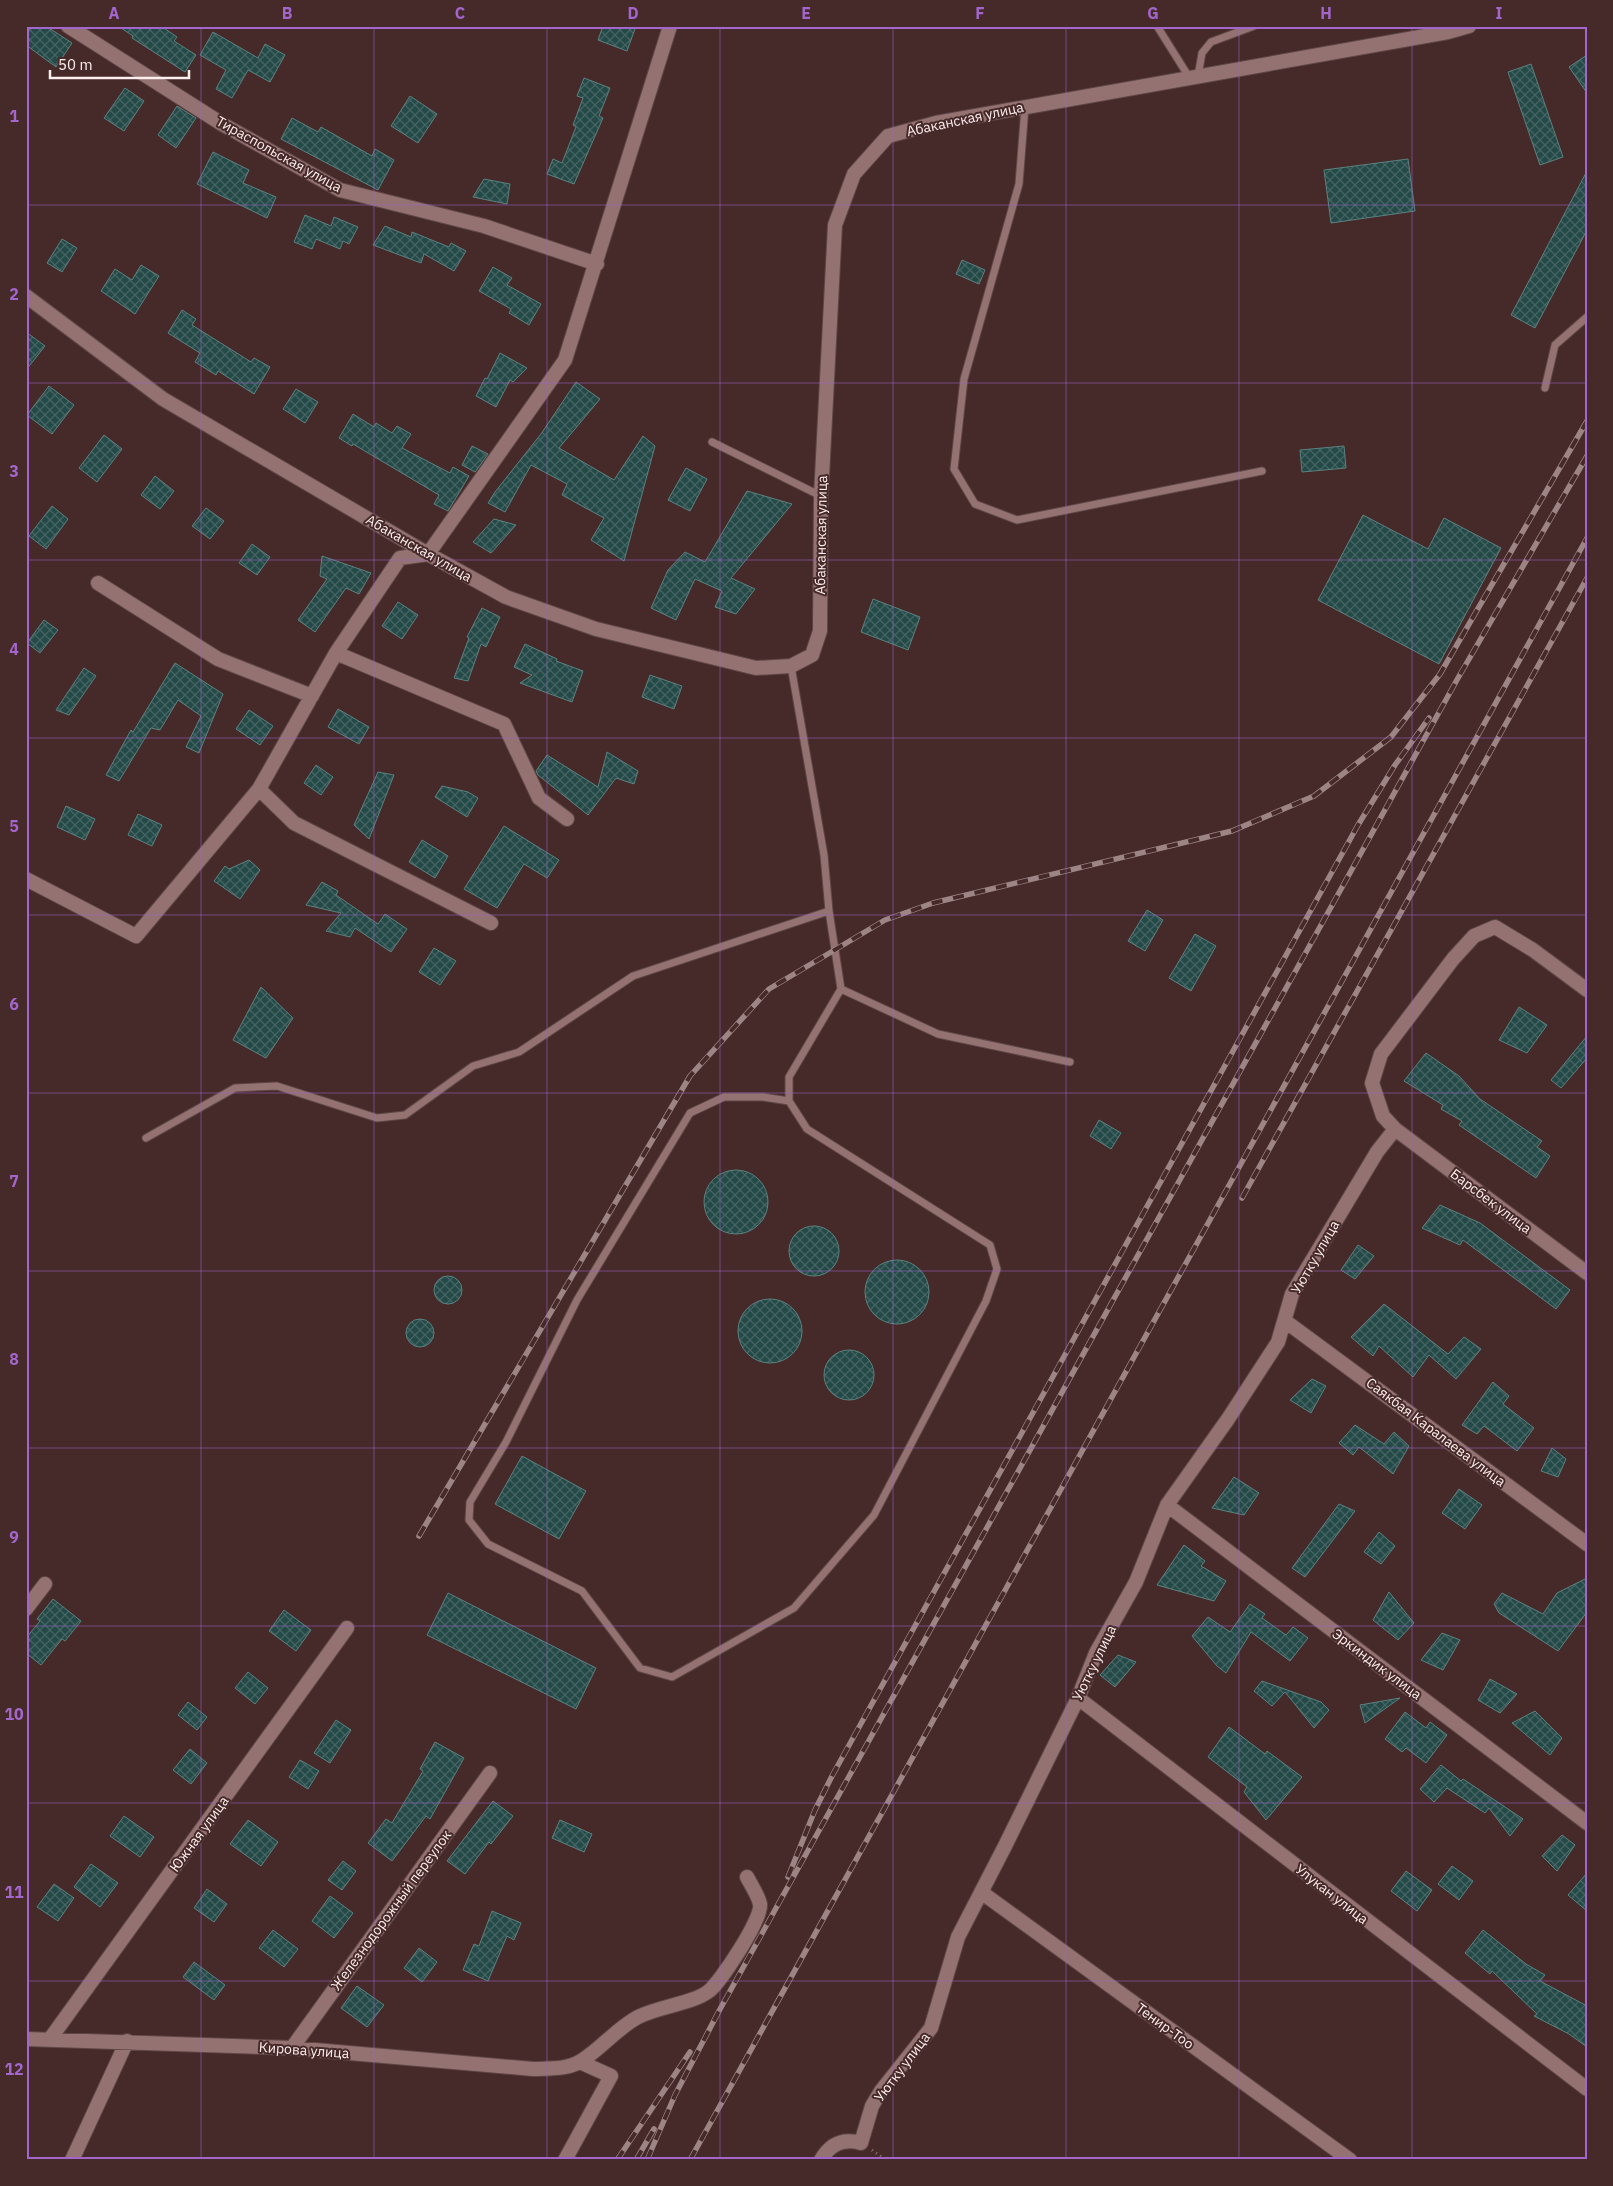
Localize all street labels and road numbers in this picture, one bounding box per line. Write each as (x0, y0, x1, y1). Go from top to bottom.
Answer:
street label: Абаканская улица (905, 98, 1026, 140)
street label: Тираспольская улица (213, 112, 345, 196)
street label: Абаканская улица (811, 475, 831, 595)
street label: Абаканская улица (363, 510, 476, 586)
street label: Барсбек улица (1447, 1165, 1536, 1238)
street label: Уютку улица (1287, 1217, 1344, 1297)
street label: Саякбая Каралаева улица (1363, 1374, 1510, 1491)
street label: Уютку улица (1068, 1622, 1120, 1704)
street label: Эркиндик улица (1329, 1624, 1426, 1704)
street label: Южная улица (165, 1792, 233, 1875)
street label: Железнодорожный переулок (327, 1826, 455, 1994)
street label: Улукан улица (1292, 1860, 1373, 1928)
street label: Тенир-Тоо (1133, 1999, 1198, 2053)
street label: Уютку улица (870, 2028, 934, 2105)
street label: Кирова улица (258, 2038, 350, 2062)

